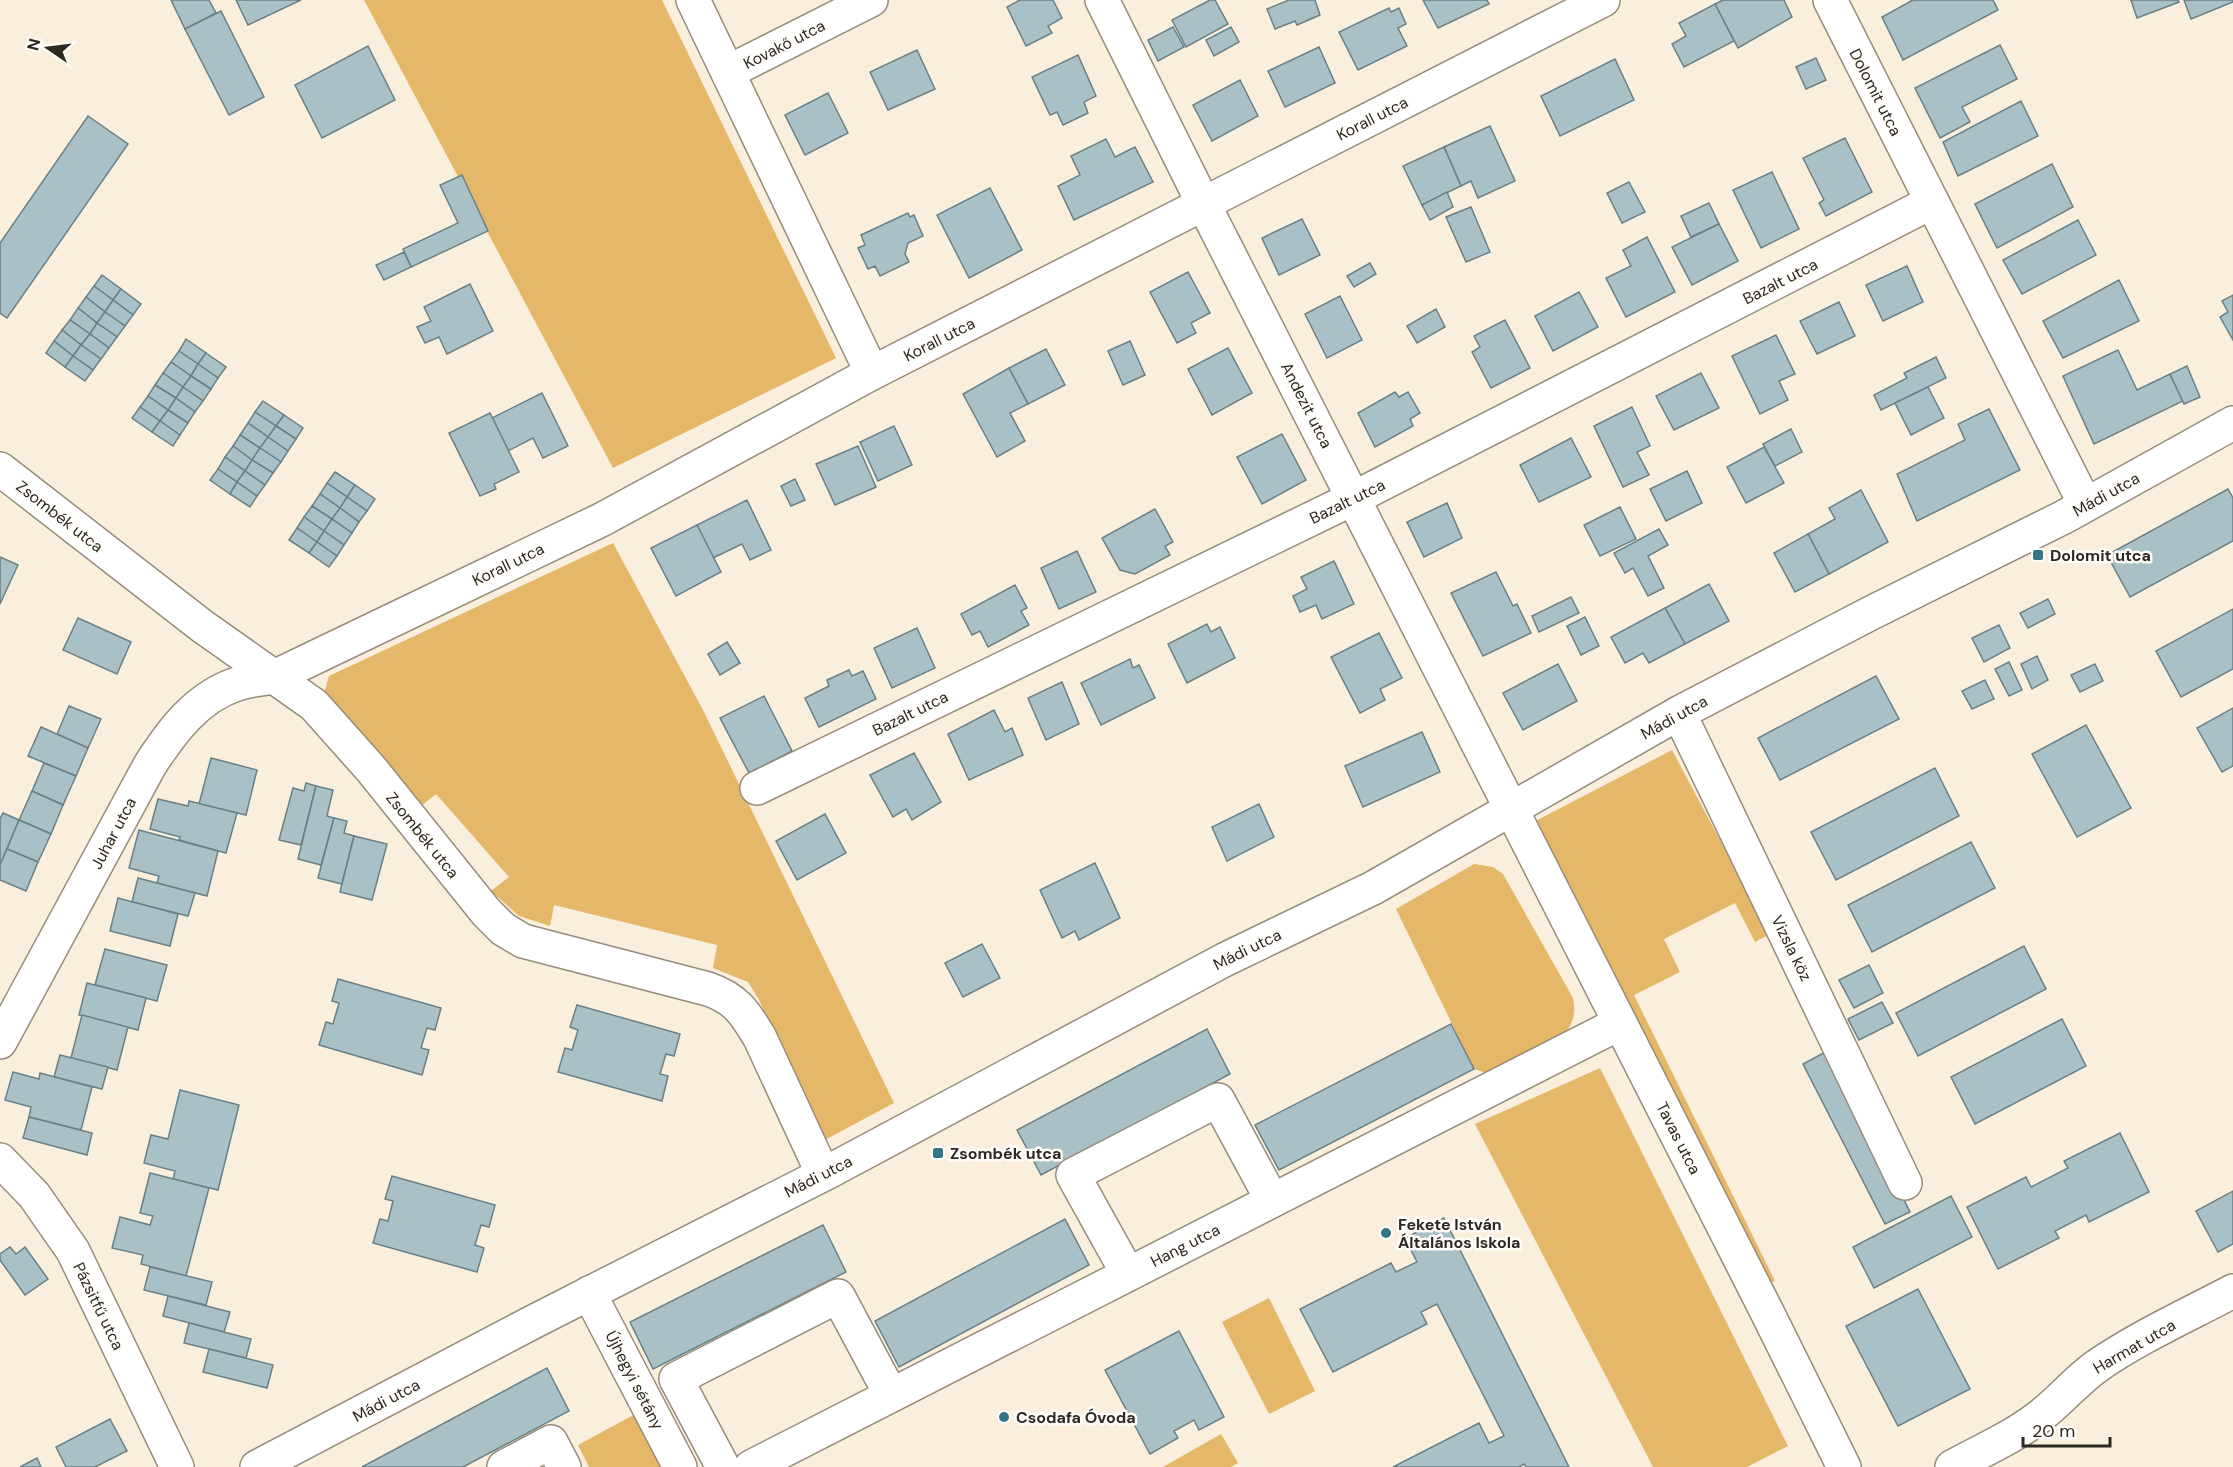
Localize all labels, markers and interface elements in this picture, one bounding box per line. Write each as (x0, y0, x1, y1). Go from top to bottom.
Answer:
street label: Kovakő utca (740, 15, 829, 74)
north arrow (18, 18, 78, 78)
text: N (22, 36, 46, 53)
street label: Dolomit utca (1845, 45, 1907, 139)
street label: Korall utca (1333, 92, 1411, 145)
street label: Bazalt utca (1739, 254, 1821, 309)
street label: Korall utca (900, 313, 978, 366)
street label: Andezit utca (1276, 359, 1337, 452)
street label: Mádi utca (2069, 467, 2143, 521)
street label: Bazalt utca (1306, 474, 1388, 529)
street label: Zsombék utca (12, 476, 108, 557)
street label: Korall utca (469, 538, 548, 591)
place label: Dolomit utca (2050, 545, 2151, 566)
marker: Dolomit utca (2031, 548, 2045, 562)
street label: Bazalt utca (869, 686, 951, 741)
street label: Mádi utca (1637, 690, 1711, 744)
street label: Zsombék utca (381, 788, 464, 883)
street label: Juhar utca (86, 794, 141, 873)
street label: Vizsla köz (1767, 912, 1816, 985)
street label: Mádi utca (1210, 924, 1285, 975)
street label: Tavas utca (1651, 1099, 1706, 1178)
place label: Zsombék utca (950, 1143, 1061, 1164)
marker: Zsombék utca (931, 1146, 945, 1160)
street label: Mádi utca (781, 1150, 856, 1202)
place label: Fekete István Általános Iskola (1398, 1214, 1520, 1253)
street label: Hang utca (1147, 1219, 1223, 1272)
marker: Fekete István Általános Iskola (1379, 1226, 1393, 1240)
street label: Pázsitfű utca (68, 1259, 129, 1354)
street label: Harmat utca (2089, 1314, 2179, 1378)
street label: Újhegyi sétány (601, 1327, 669, 1433)
street label: Mádi utca (349, 1374, 424, 1427)
place label: Csodafa Óvoda (1016, 1407, 1136, 1428)
marker: Csodafa Óvoda (997, 1410, 1011, 1424)
scale bar (2023, 1410, 2110, 1448)
text: 20 m (2032, 1419, 2075, 1443)

